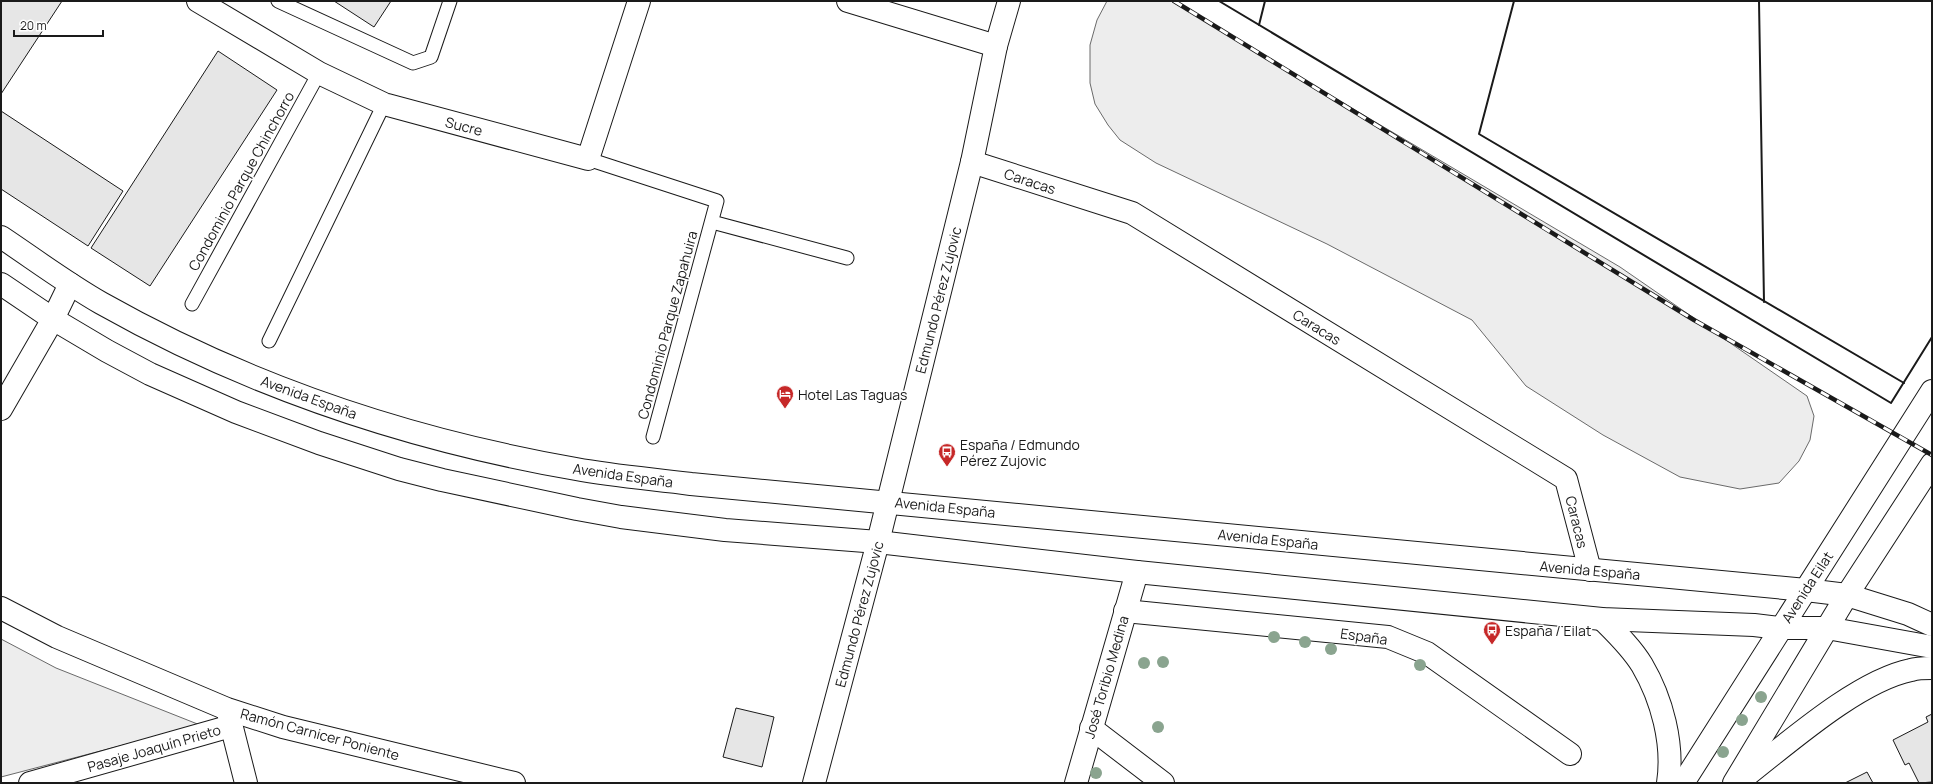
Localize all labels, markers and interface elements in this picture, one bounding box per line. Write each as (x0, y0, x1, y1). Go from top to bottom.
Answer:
scale bar (14, 12, 103, 38)
text: 20 m (20, 17, 47, 34)
street label: Condominio Parque Chinchorro (184, 88, 298, 274)
street label: Sucre (443, 112, 485, 140)
street label: Caracas (1002, 164, 1058, 198)
street label: Edmundo Pérez Zujovic (911, 224, 965, 375)
street label: Condominio Parque Zapahuira (633, 229, 701, 421)
street label: Caracas (1289, 305, 1345, 349)
street label: Avenida España (258, 371, 360, 423)
hotel icon: Hotel Las Taguas (775, 384, 795, 409)
place label: Hotel Las Taguas (798, 385, 907, 404)
place label: España / Edmundo Pérez Zujovic (960, 435, 1080, 470)
bus stop icon: España / Edmundo Pérez Zujovic (937, 442, 957, 467)
street label: Avenida España (572, 459, 674, 491)
street label: Avenida España (894, 492, 996, 522)
street label: Caracas (1561, 494, 1593, 550)
street label: Avenida España (1217, 524, 1319, 554)
street label: Edmundo Pérez Zujovic (830, 539, 888, 689)
street label: Avenida Eilat (1777, 547, 1837, 626)
street label: Avenida España (1539, 556, 1641, 584)
street label: José Toribio Medina (1079, 613, 1133, 741)
bus stop icon: España / Eilat (1482, 620, 1502, 645)
place label: España / Eilat (1505, 621, 1592, 640)
street label: España (1339, 623, 1389, 649)
street label: Ramón Carnicer Poniente (238, 704, 402, 764)
street label: Pasaje Joaquín Prieto (85, 720, 223, 776)

